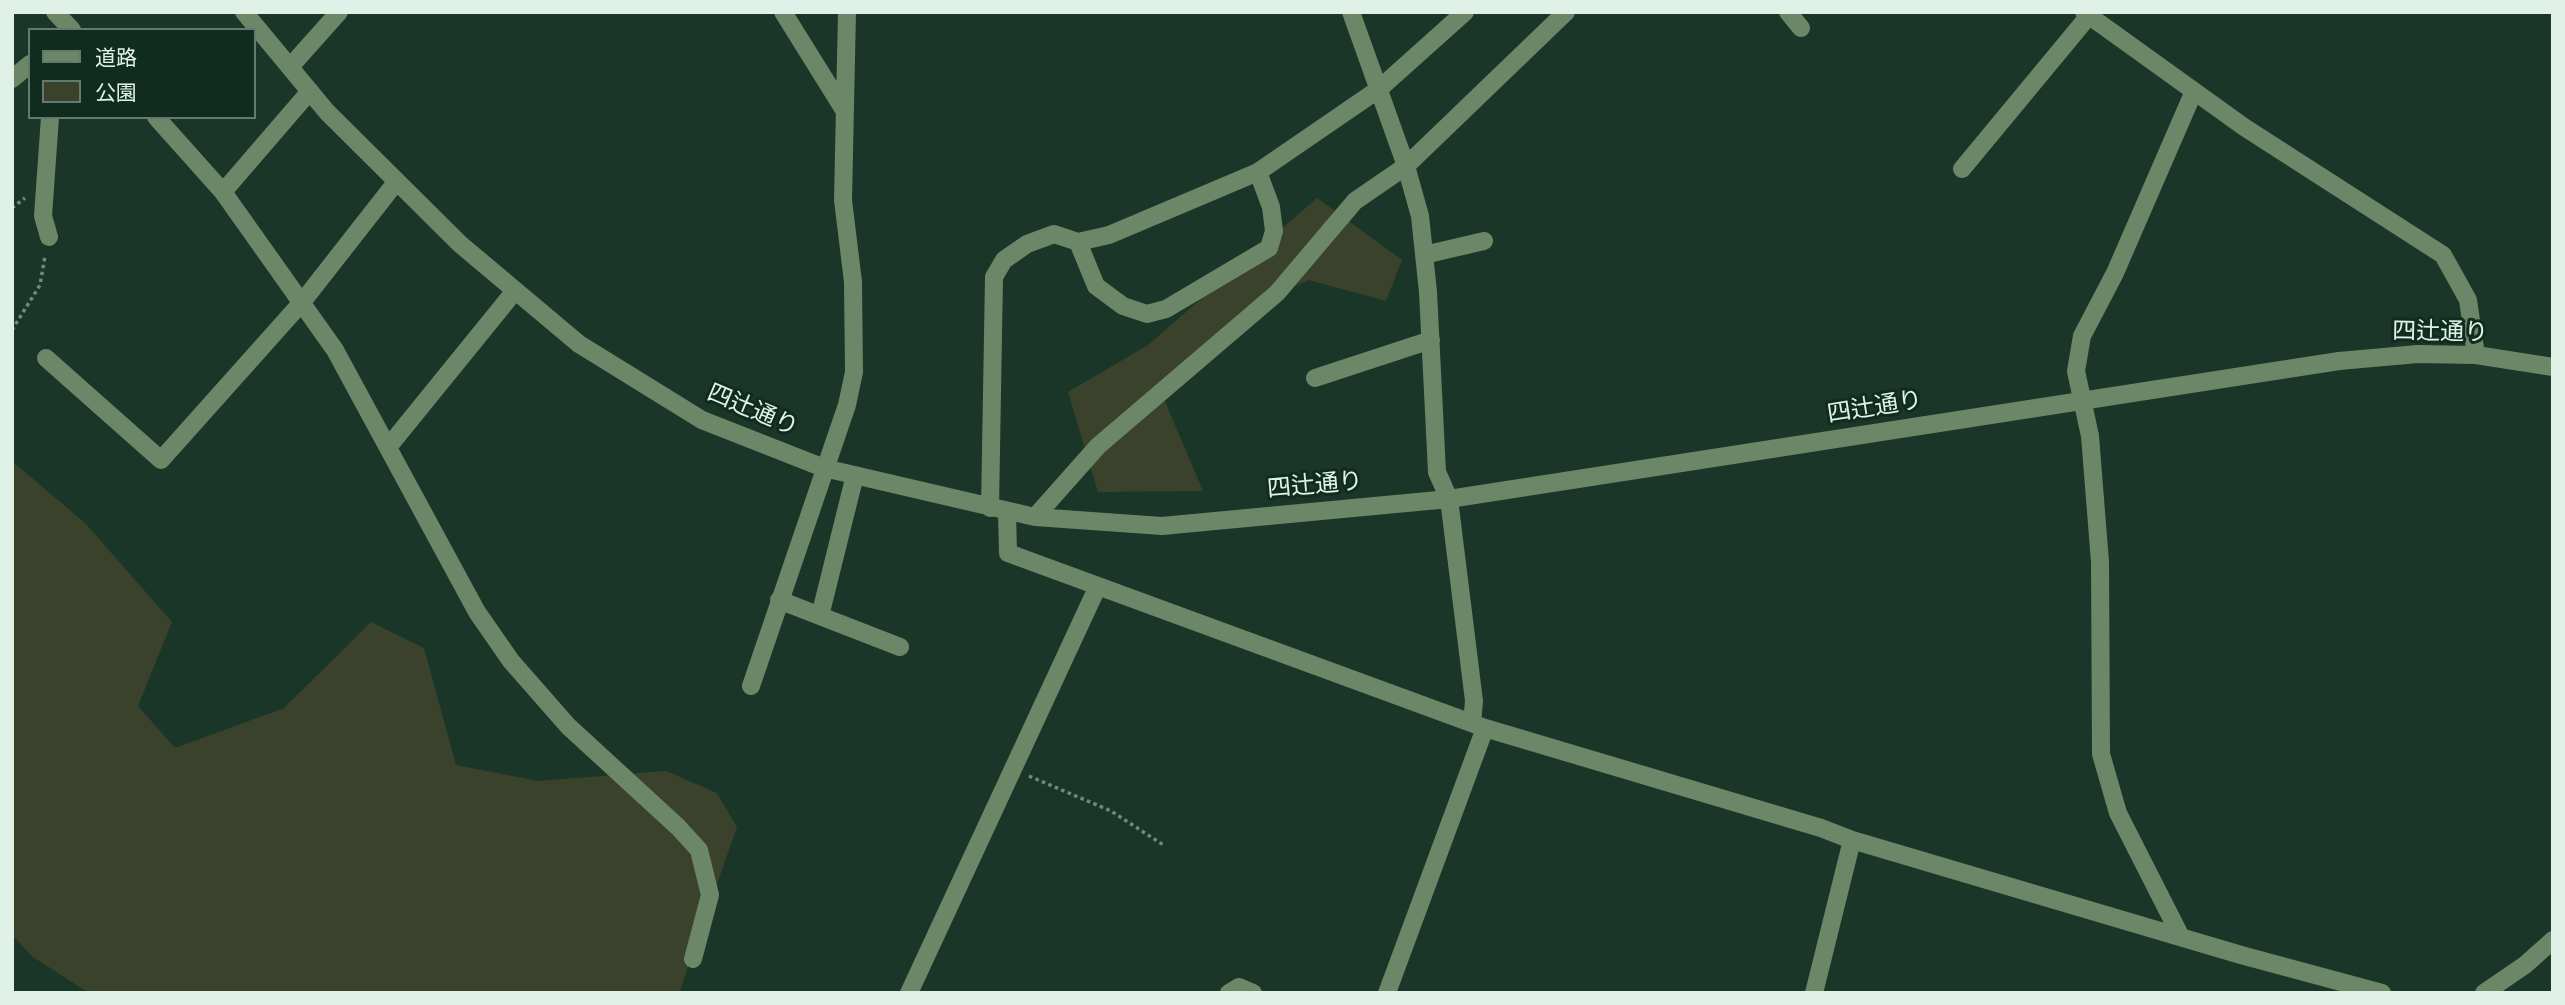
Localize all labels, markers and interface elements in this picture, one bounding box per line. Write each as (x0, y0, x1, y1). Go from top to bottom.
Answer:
legend (28, 28, 256, 119)
text: 道路 (95, 43, 137, 73)
text: 公園 (95, 78, 137, 108)
street label: 四辻通り (2392, 319, 2488, 349)
street label: 四辻通り (702, 380, 802, 444)
street label: 四辻通り (1825, 387, 1925, 431)
street label: 四辻通り (1266, 468, 1364, 506)

